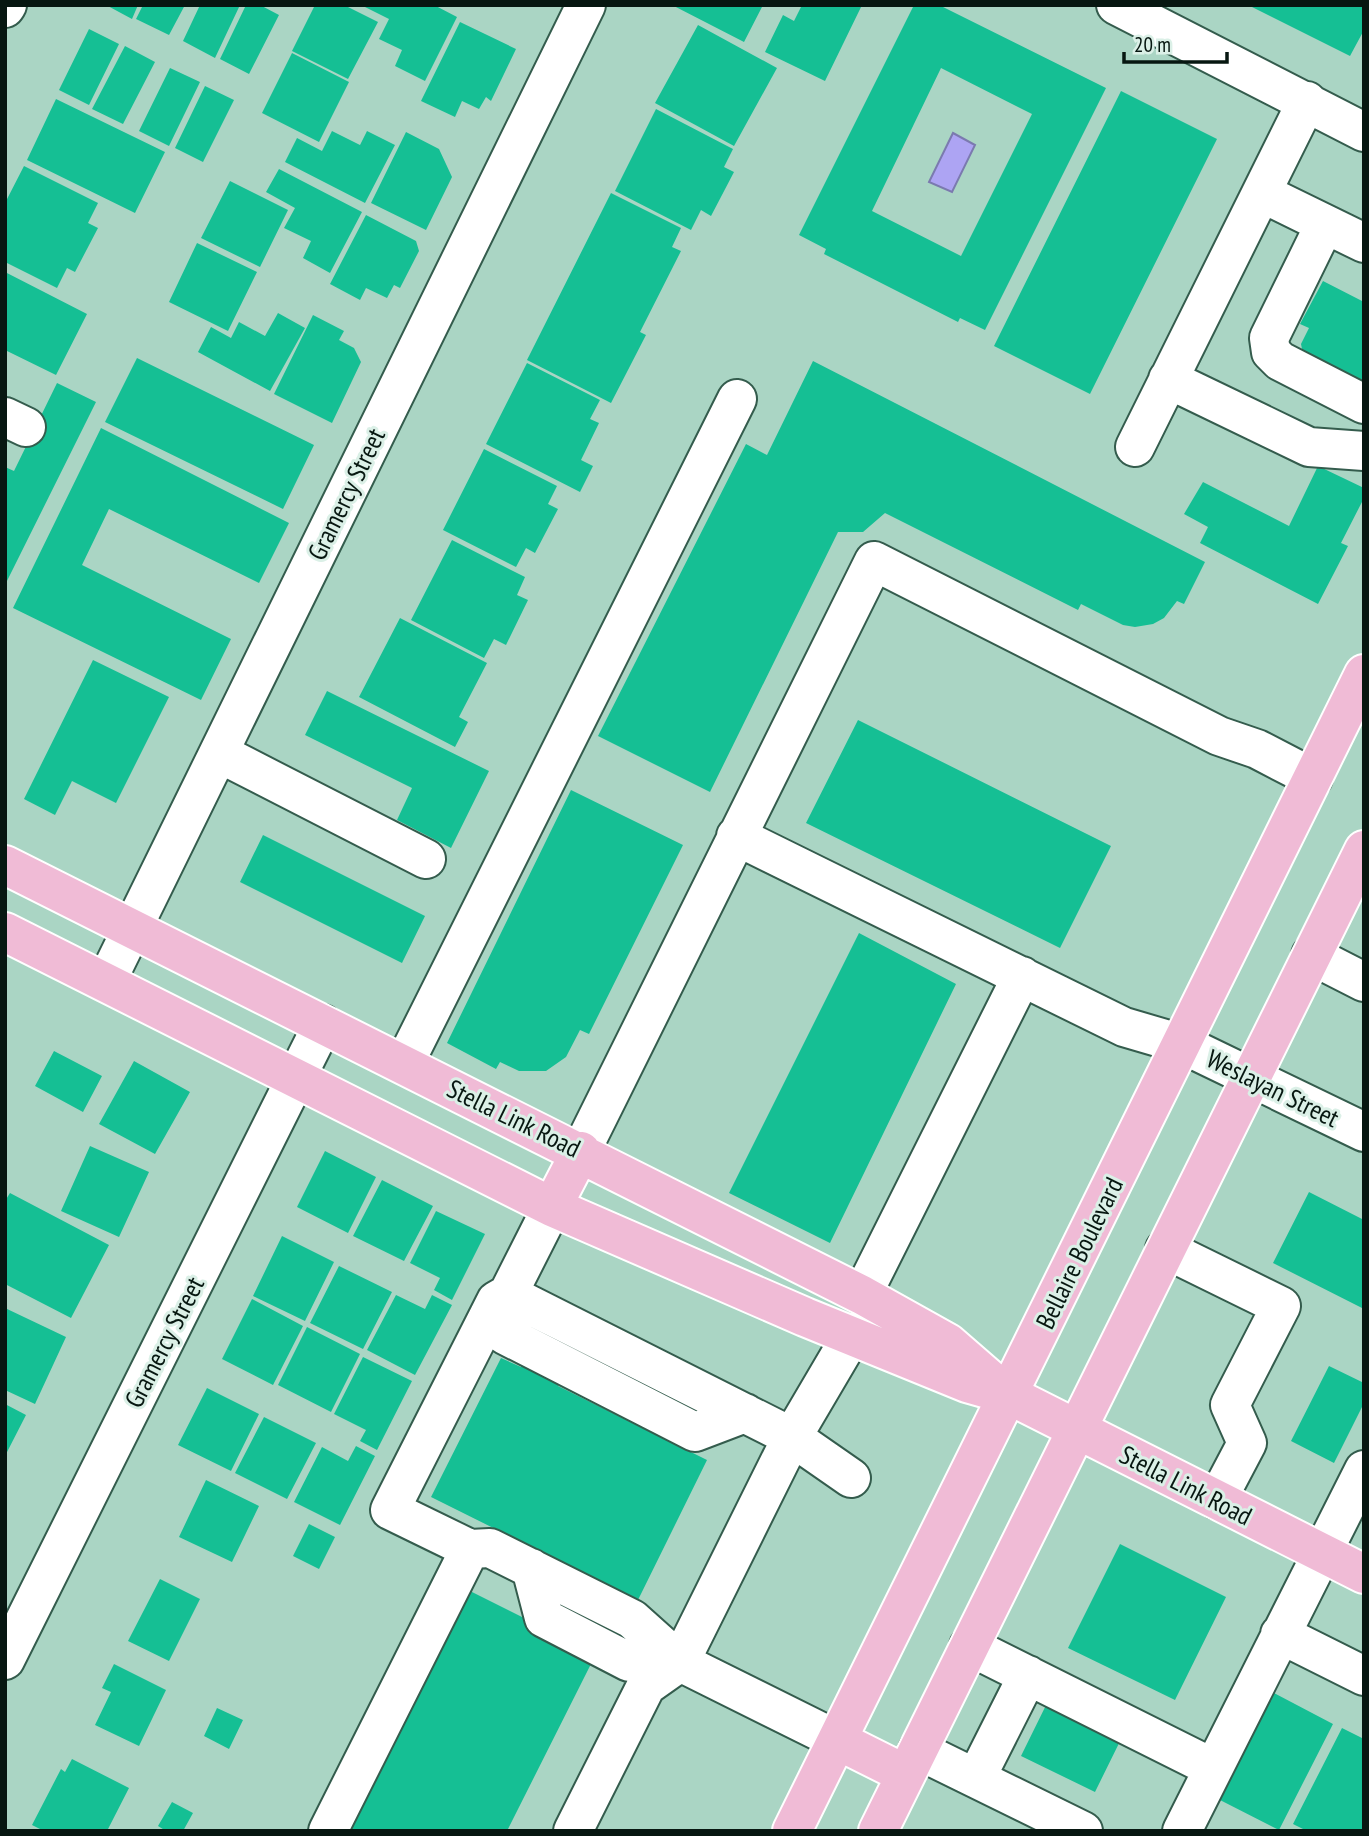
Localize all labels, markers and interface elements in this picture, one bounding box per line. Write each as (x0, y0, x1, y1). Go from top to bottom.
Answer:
scale bar (1124, 21, 1227, 65)
text: 20 m (1134, 31, 1171, 58)
street label: Gramercy Street (300, 423, 392, 565)
street label: Weslayan Street (1201, 1042, 1345, 1134)
street label: Stella Link Road (442, 1072, 586, 1164)
street label: Bellaire Boulevard (1028, 1172, 1130, 1334)
street label: Gramercy Street (117, 1271, 211, 1413)
street label: Stella Link Road (1114, 1438, 1258, 1532)

